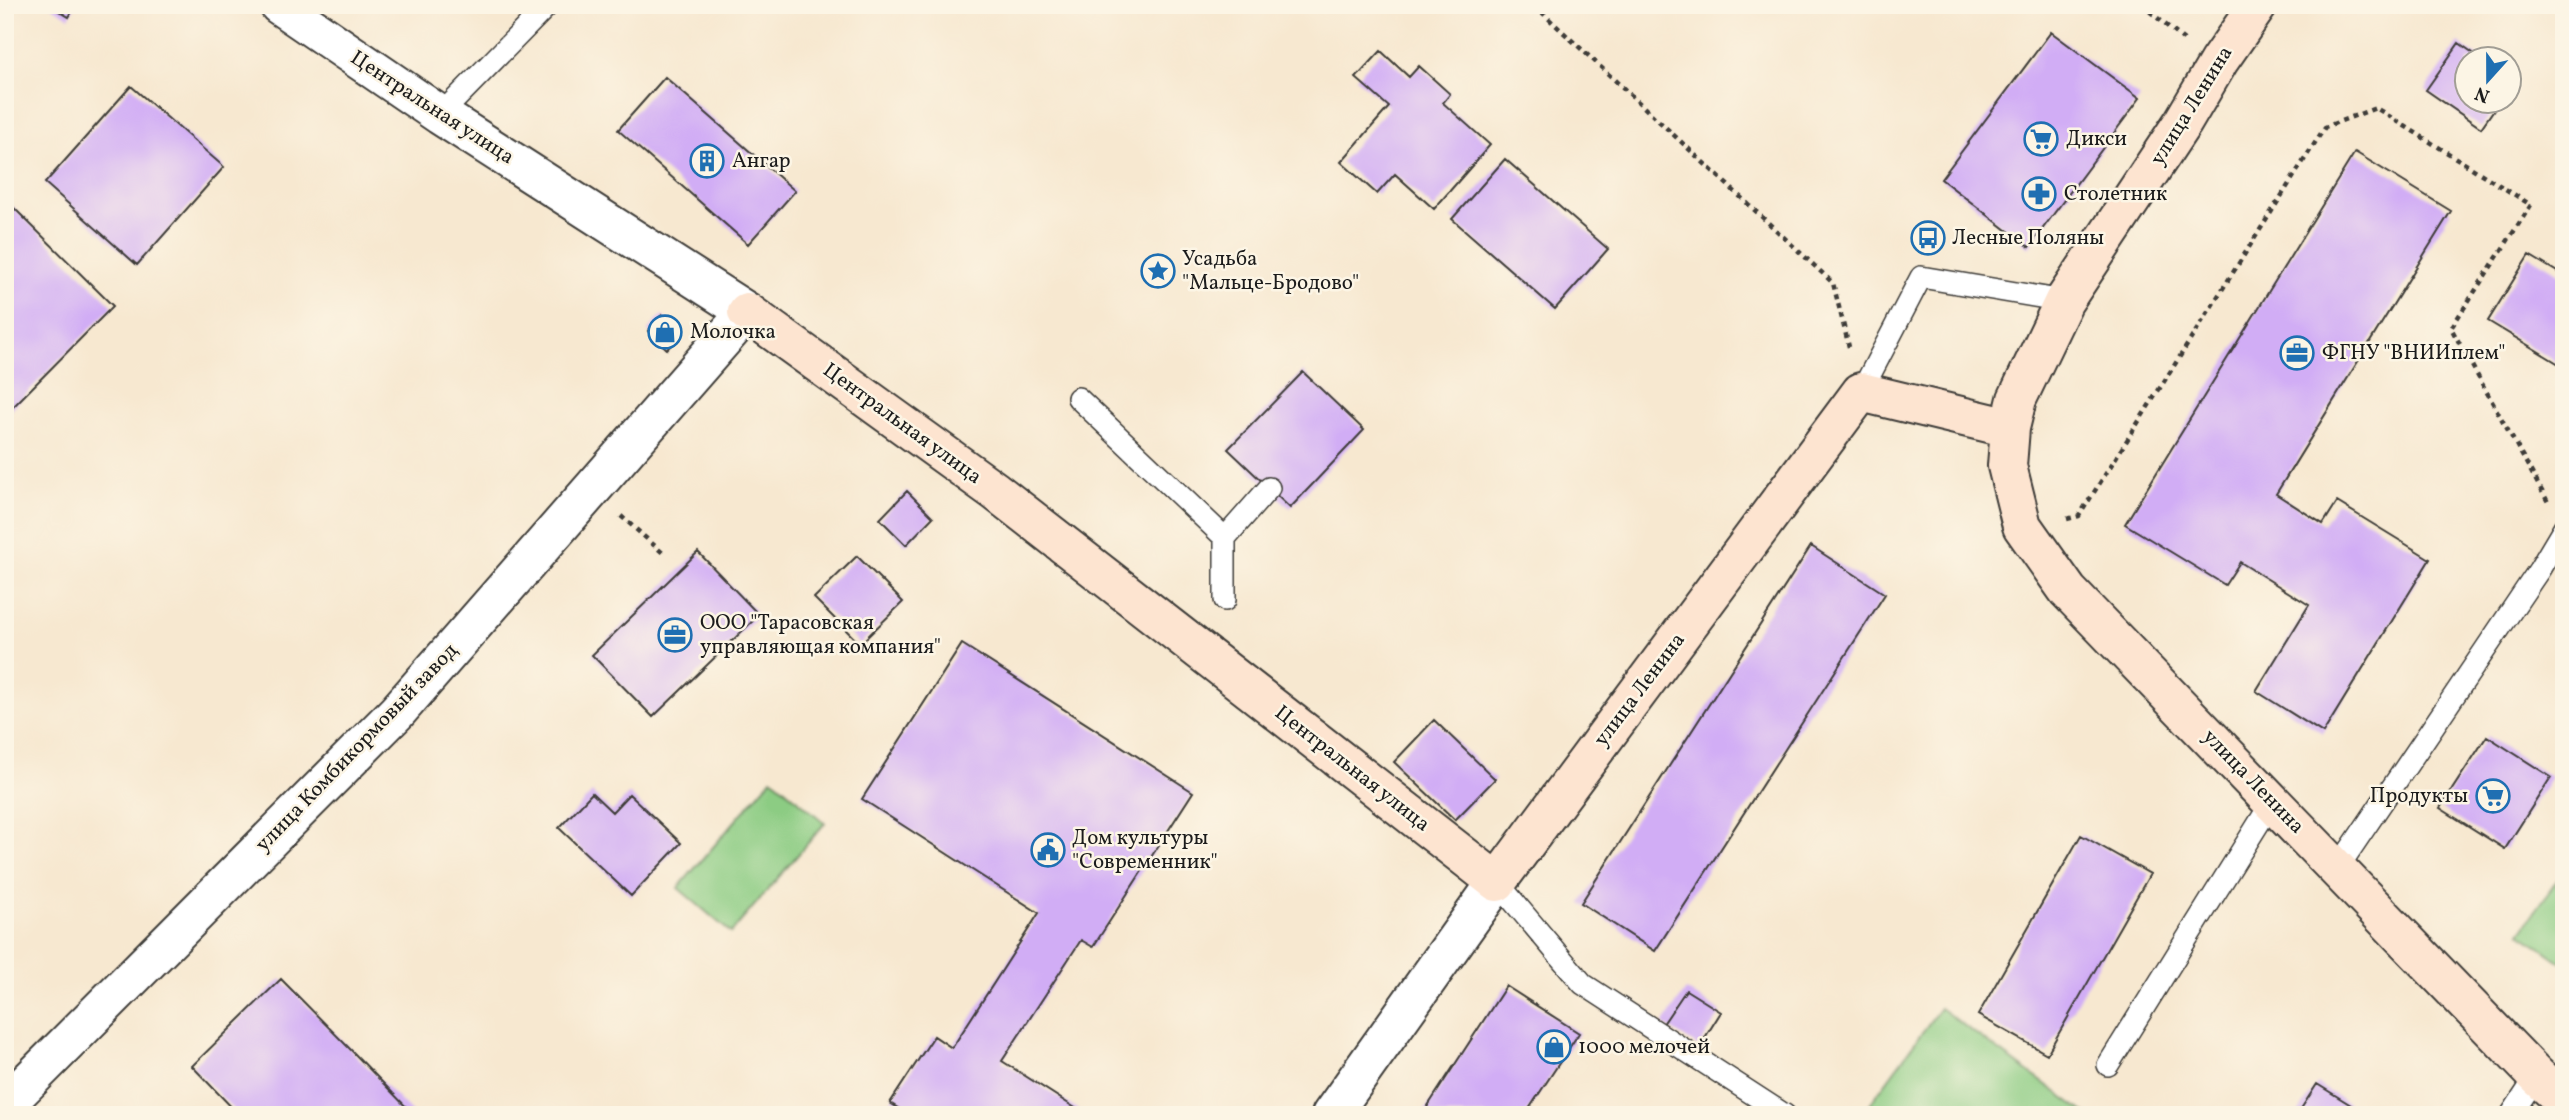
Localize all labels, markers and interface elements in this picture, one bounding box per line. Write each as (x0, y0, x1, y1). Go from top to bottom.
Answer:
street label: улица Ленина (2144, 41, 2240, 171)
street label: Центральная улица (344, 44, 520, 172)
north arrow (2454, 46, 2524, 116)
text: N (2471, 79, 2494, 109)
supermarket icon: Дикси (2022, 120, 2060, 158)
place label: Дикси (2066, 125, 2127, 154)
building icon: Ангар (688, 142, 726, 180)
place label: Ангар (732, 147, 791, 176)
pharmacy icon: Столетник (2020, 175, 2058, 213)
place label: Столетник (2064, 180, 2167, 209)
bus stop icon: Лесные Поляны (1909, 219, 1947, 257)
place label: Лесные Поляны (1952, 224, 2104, 253)
place label: Усадьба "Мальце-Бродово" (1182, 245, 1359, 298)
place icon: Усадьба "Мальце-Бродово" (1139, 252, 1177, 290)
shop icon: Молочка (646, 313, 684, 351)
place label: Молочка (690, 318, 776, 347)
office icon: ФГНУ "ВНИИплем" (2278, 334, 2316, 372)
place label: ФГНУ "ВНИИплем" (2322, 339, 2505, 368)
street label: Центральная улица (817, 356, 987, 492)
place label: ООО "Тарасовская управляющая компания" (700, 609, 941, 662)
office icon: ООО "Тарасовская управляющая компания" (656, 616, 694, 654)
street label: улица Ленина (1588, 627, 1692, 753)
street label: улица Комбикормовый завод (249, 637, 465, 859)
street label: Центральная улица (1268, 699, 1436, 839)
street label: улица Ленина (2195, 723, 2311, 841)
supermarket icon: Продукты (2474, 777, 2512, 815)
place label: Продукты (2370, 782, 2468, 811)
place label: Дом культуры "Современник" (1072, 824, 1218, 877)
public building icon: Дом культуры "Современник" (1029, 831, 1067, 869)
shop icon: 1000 мелочей (1535, 1028, 1573, 1066)
place label: 1000 мелочей (1578, 1033, 1710, 1062)

